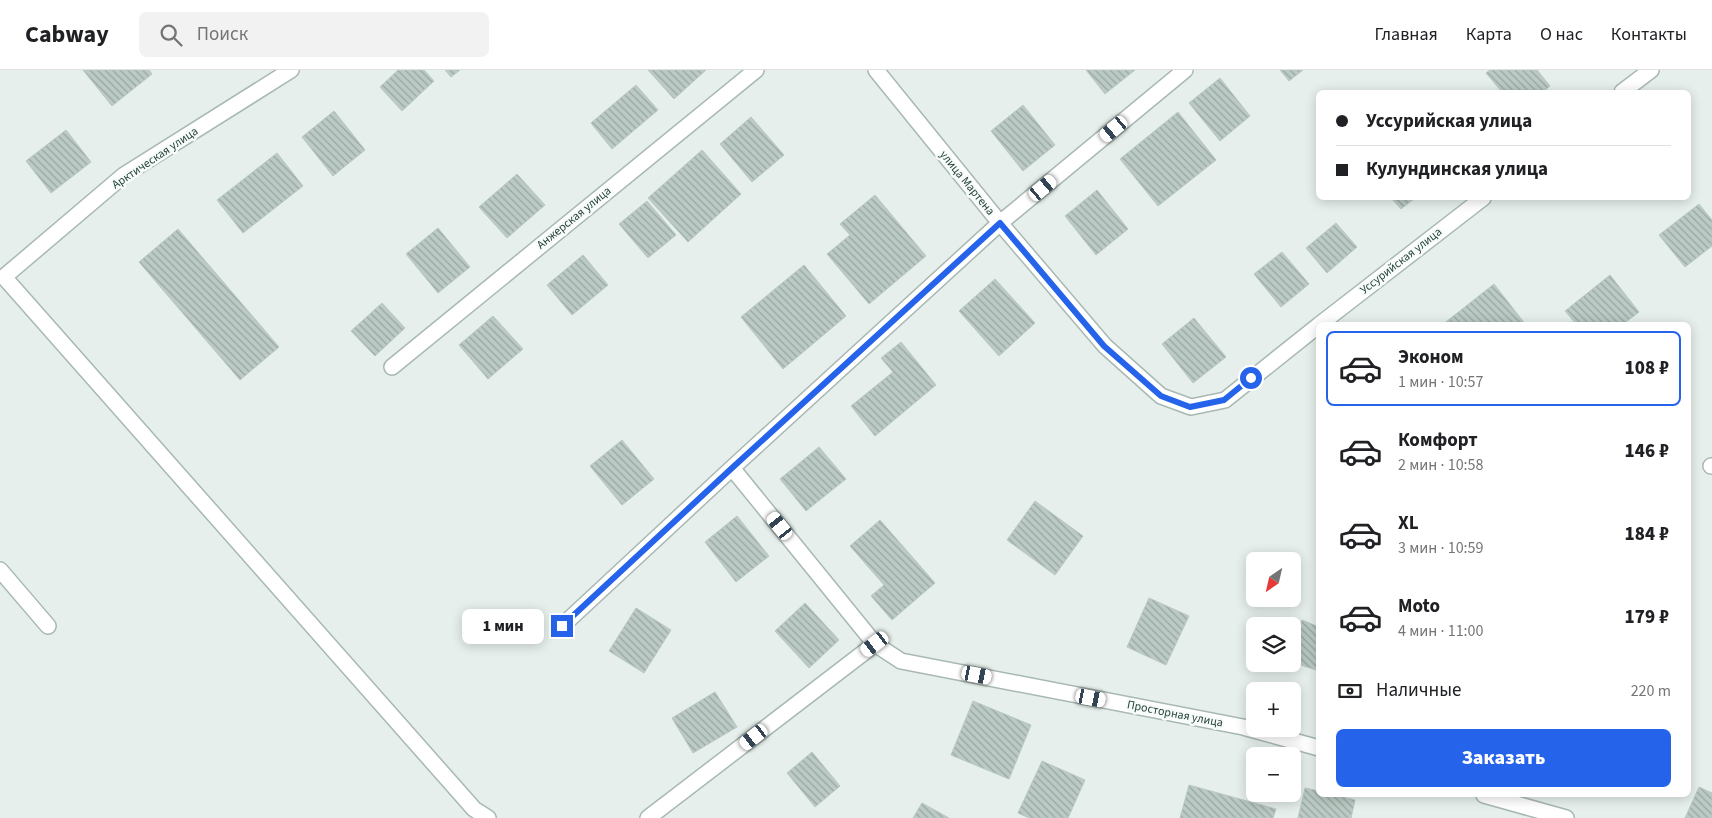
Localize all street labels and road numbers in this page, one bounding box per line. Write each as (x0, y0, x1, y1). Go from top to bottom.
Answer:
street label: Арктическая улица (109, 123, 201, 193)
street label: улица Мартена (935, 147, 999, 219)
street label: Анжерская улица (533, 183, 615, 253)
street label: Уссурийская улица (1357, 224, 1445, 298)
street label: Просторная улица (1125, 696, 1225, 732)

